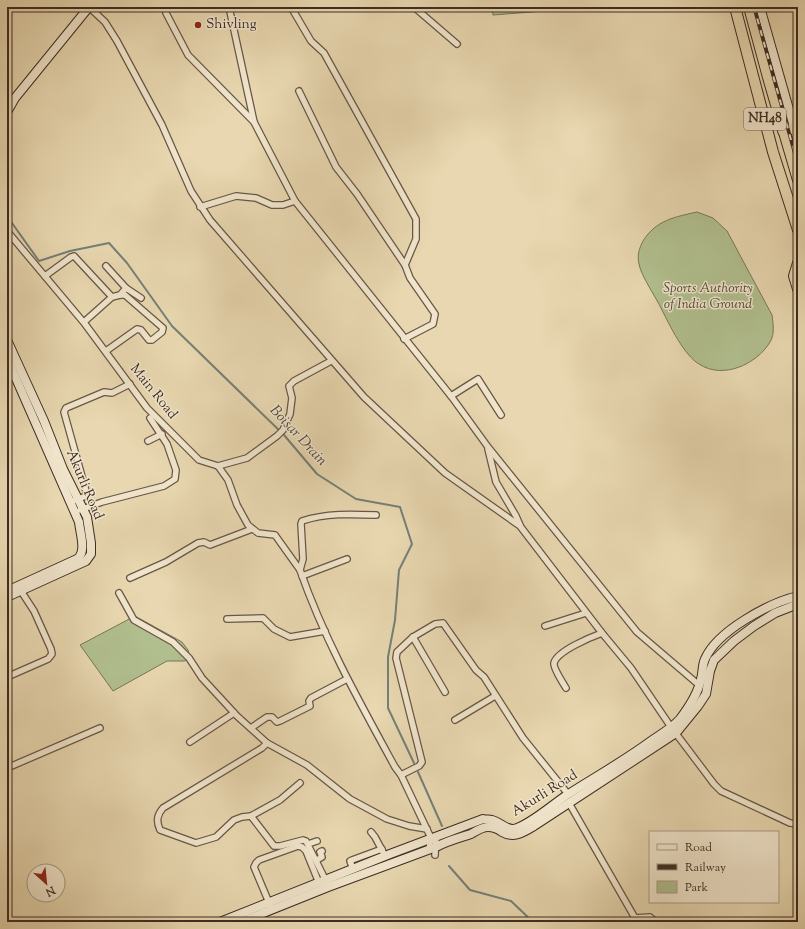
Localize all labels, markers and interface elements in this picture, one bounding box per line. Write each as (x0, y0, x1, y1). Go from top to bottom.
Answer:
place label: Shivling (206, 15, 257, 35)
marker: Shivling (193, 20, 203, 30)
road number: NH48 (744, 108, 786, 130)
park label: Sports Authority of India Ground (663, 279, 753, 315)
street label: Main Road (124, 360, 182, 424)
water label: Boisar Drain (264, 401, 332, 471)
street label: Akurli Road (60, 447, 108, 523)
street label: Akurli Road (508, 766, 582, 822)
legend (649, 831, 779, 903)
text: Road (685, 839, 712, 857)
text: Railway (685, 859, 726, 877)
north arrow (26, 863, 66, 903)
text: Park (685, 879, 708, 897)
text: N (42, 881, 59, 900)

